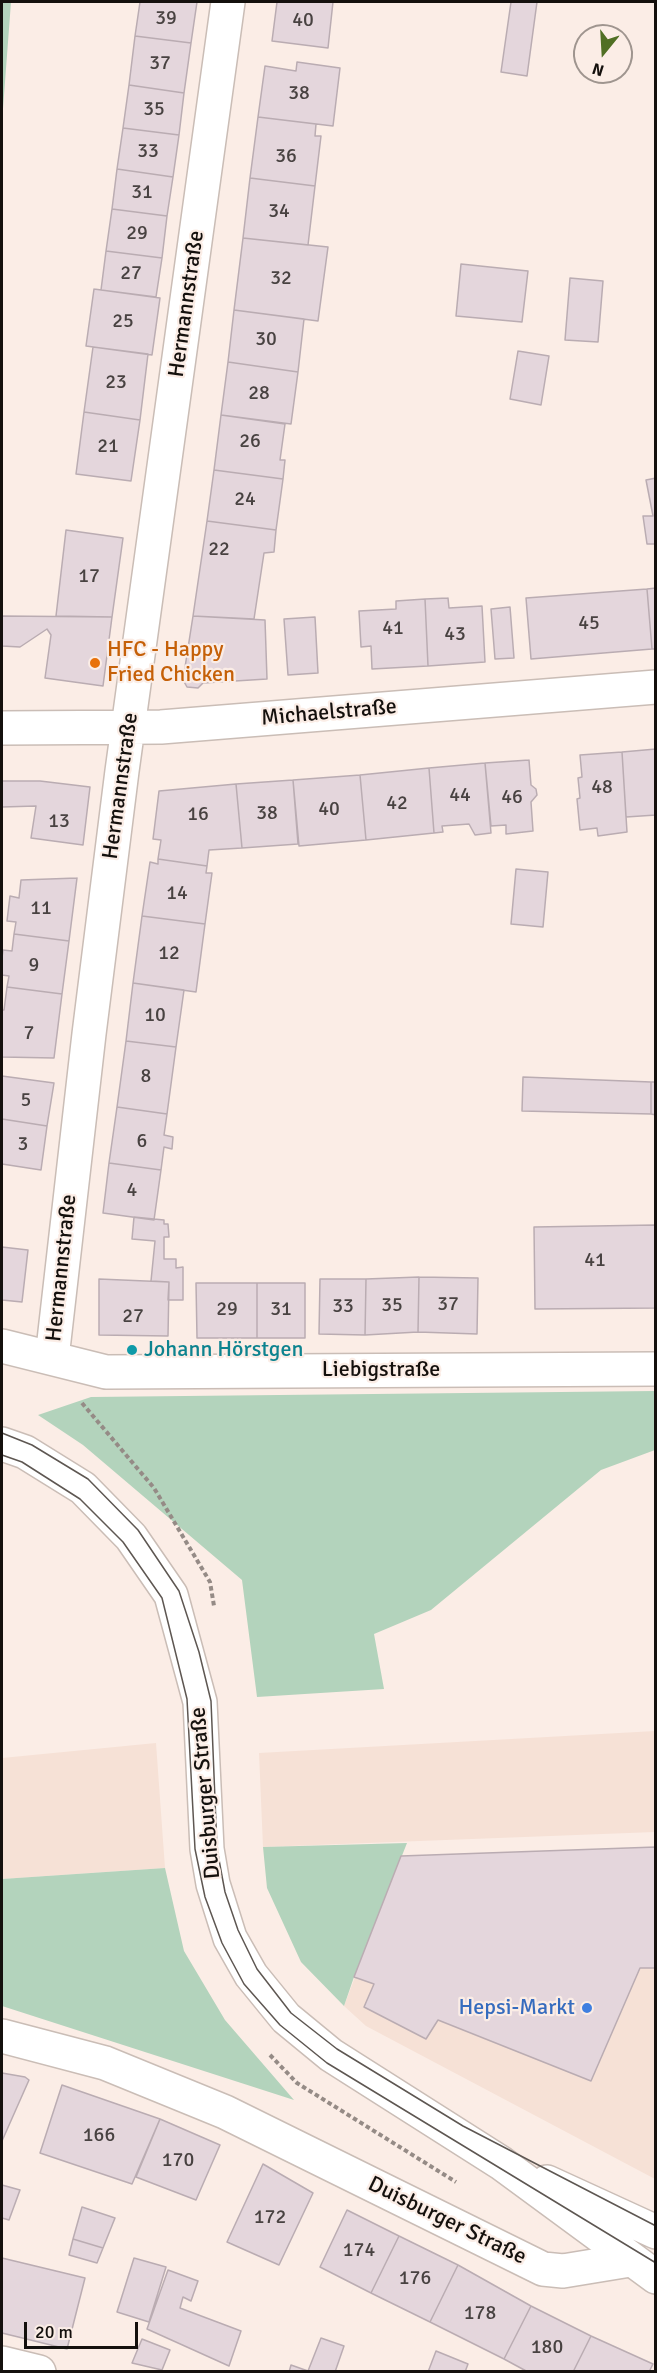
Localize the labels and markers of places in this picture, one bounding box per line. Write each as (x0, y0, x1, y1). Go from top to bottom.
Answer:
place label: HFC - Happy Fried Chicken (107, 637, 235, 688)
marker: HFC - Happy Fried Chicken (88, 656, 102, 670)
place label: Johann Hörstgen (144, 1337, 303, 1363)
marker: Johann Hörstgen (125, 1343, 139, 1357)
place label: Hepsi-Markt (458, 1995, 575, 2021)
marker: Hepsi-Markt (580, 2001, 594, 2015)

